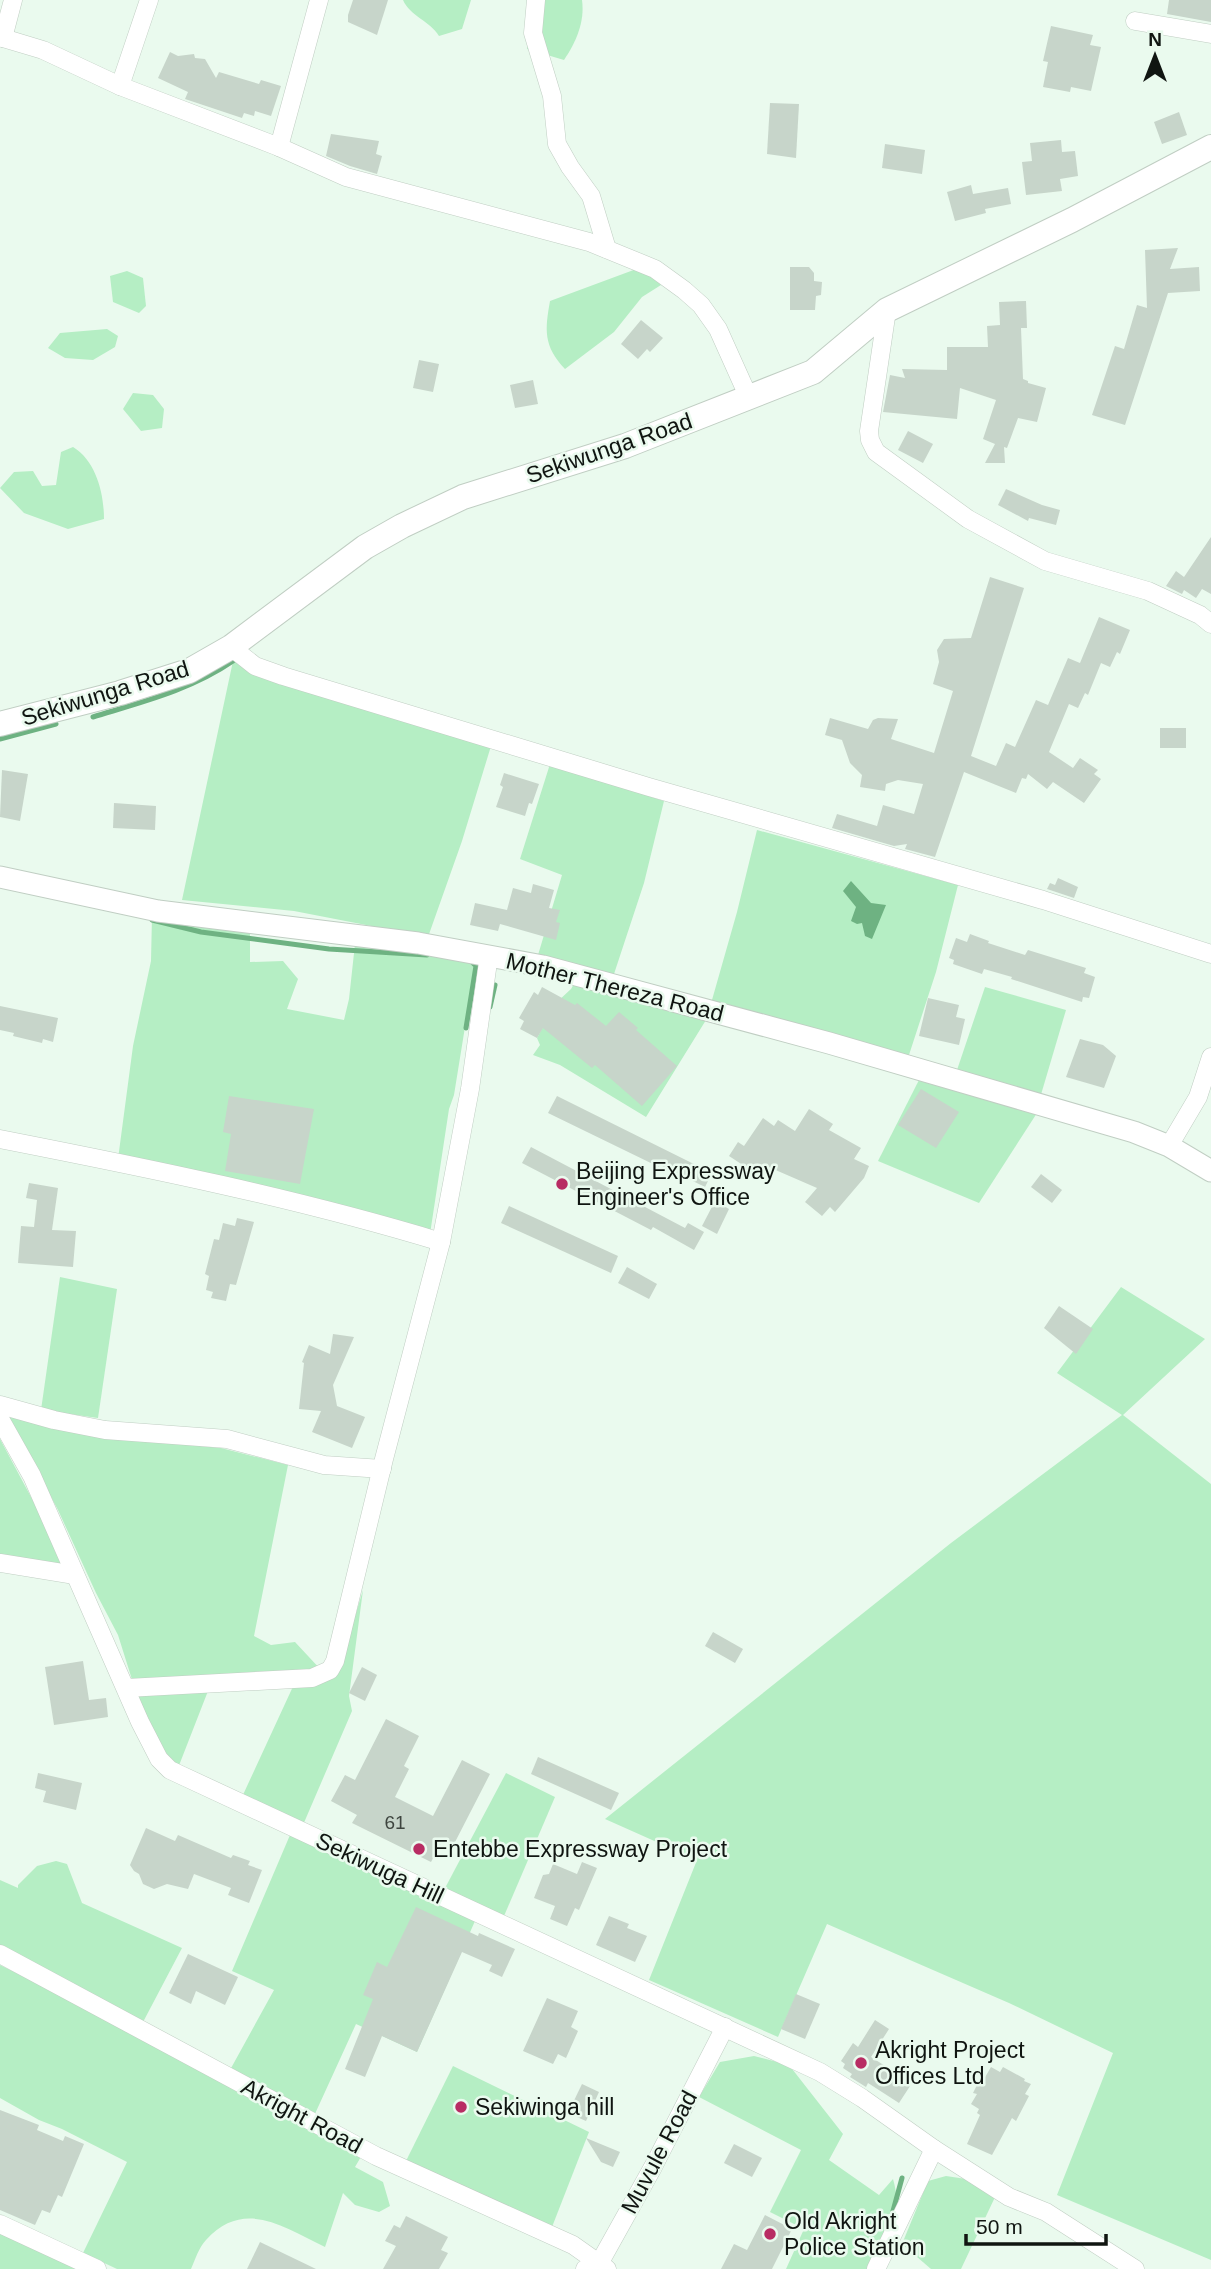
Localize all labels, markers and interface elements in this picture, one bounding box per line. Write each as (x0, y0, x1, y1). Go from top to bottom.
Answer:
north arrow (1120, 21, 1190, 91)
text: N (1148, 29, 1162, 50)
street label: Sekiwunga Road (523, 407, 695, 489)
street label: Sekiwunga Road (18, 655, 192, 731)
street label: Mother Thereza Road (504, 947, 726, 1027)
place label: Beijing Expressway Engineer's Office (576, 1158, 776, 1210)
marker: Beijing Expressway Engineer's Office (554, 1176, 570, 1192)
house number: 61 (384, 1812, 406, 1833)
street label: Sekiwuga Hill (312, 1827, 448, 1909)
place label: Entebbe Expressway Project (433, 1836, 728, 1862)
marker: Entebbe Expressway Project (411, 1841, 427, 1857)
place label: Akright Project Offices Ltd (875, 2037, 1025, 2089)
marker: Akright Project Offices Ltd (853, 2055, 869, 2071)
street label: Akright Road (237, 2073, 367, 2159)
street label: Muvule Road (616, 2086, 702, 2218)
place label: Sekiwinga hill (475, 2094, 614, 2120)
marker: Sekiwinga hill (453, 2099, 469, 2115)
scale bar (966, 2202, 1106, 2246)
place label: Old Akright Police Station (784, 2208, 925, 2260)
text: 50 m (976, 2215, 1023, 2238)
marker: Old Akright Police Station (762, 2226, 778, 2242)

